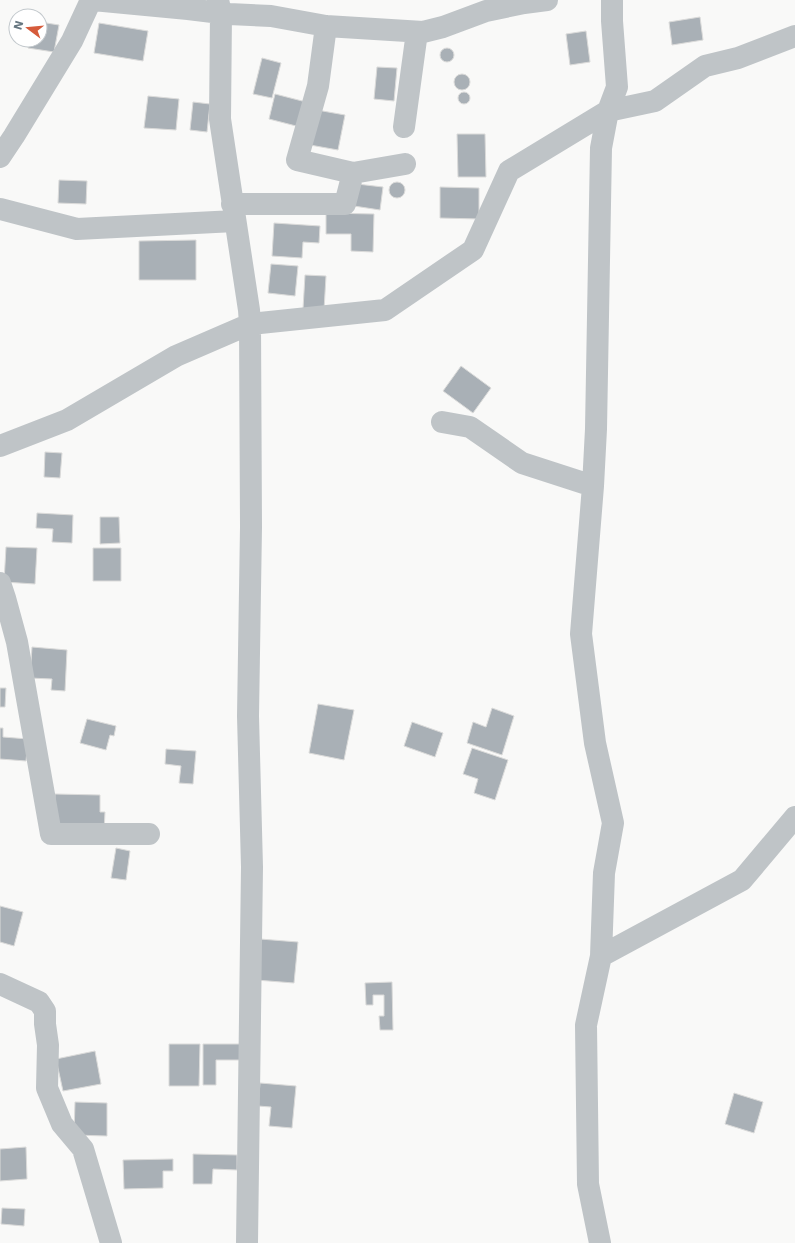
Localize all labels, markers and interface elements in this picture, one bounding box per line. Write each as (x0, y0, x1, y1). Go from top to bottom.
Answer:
north arrow (8, 8, 48, 48)
text: N (11, 19, 26, 32)

